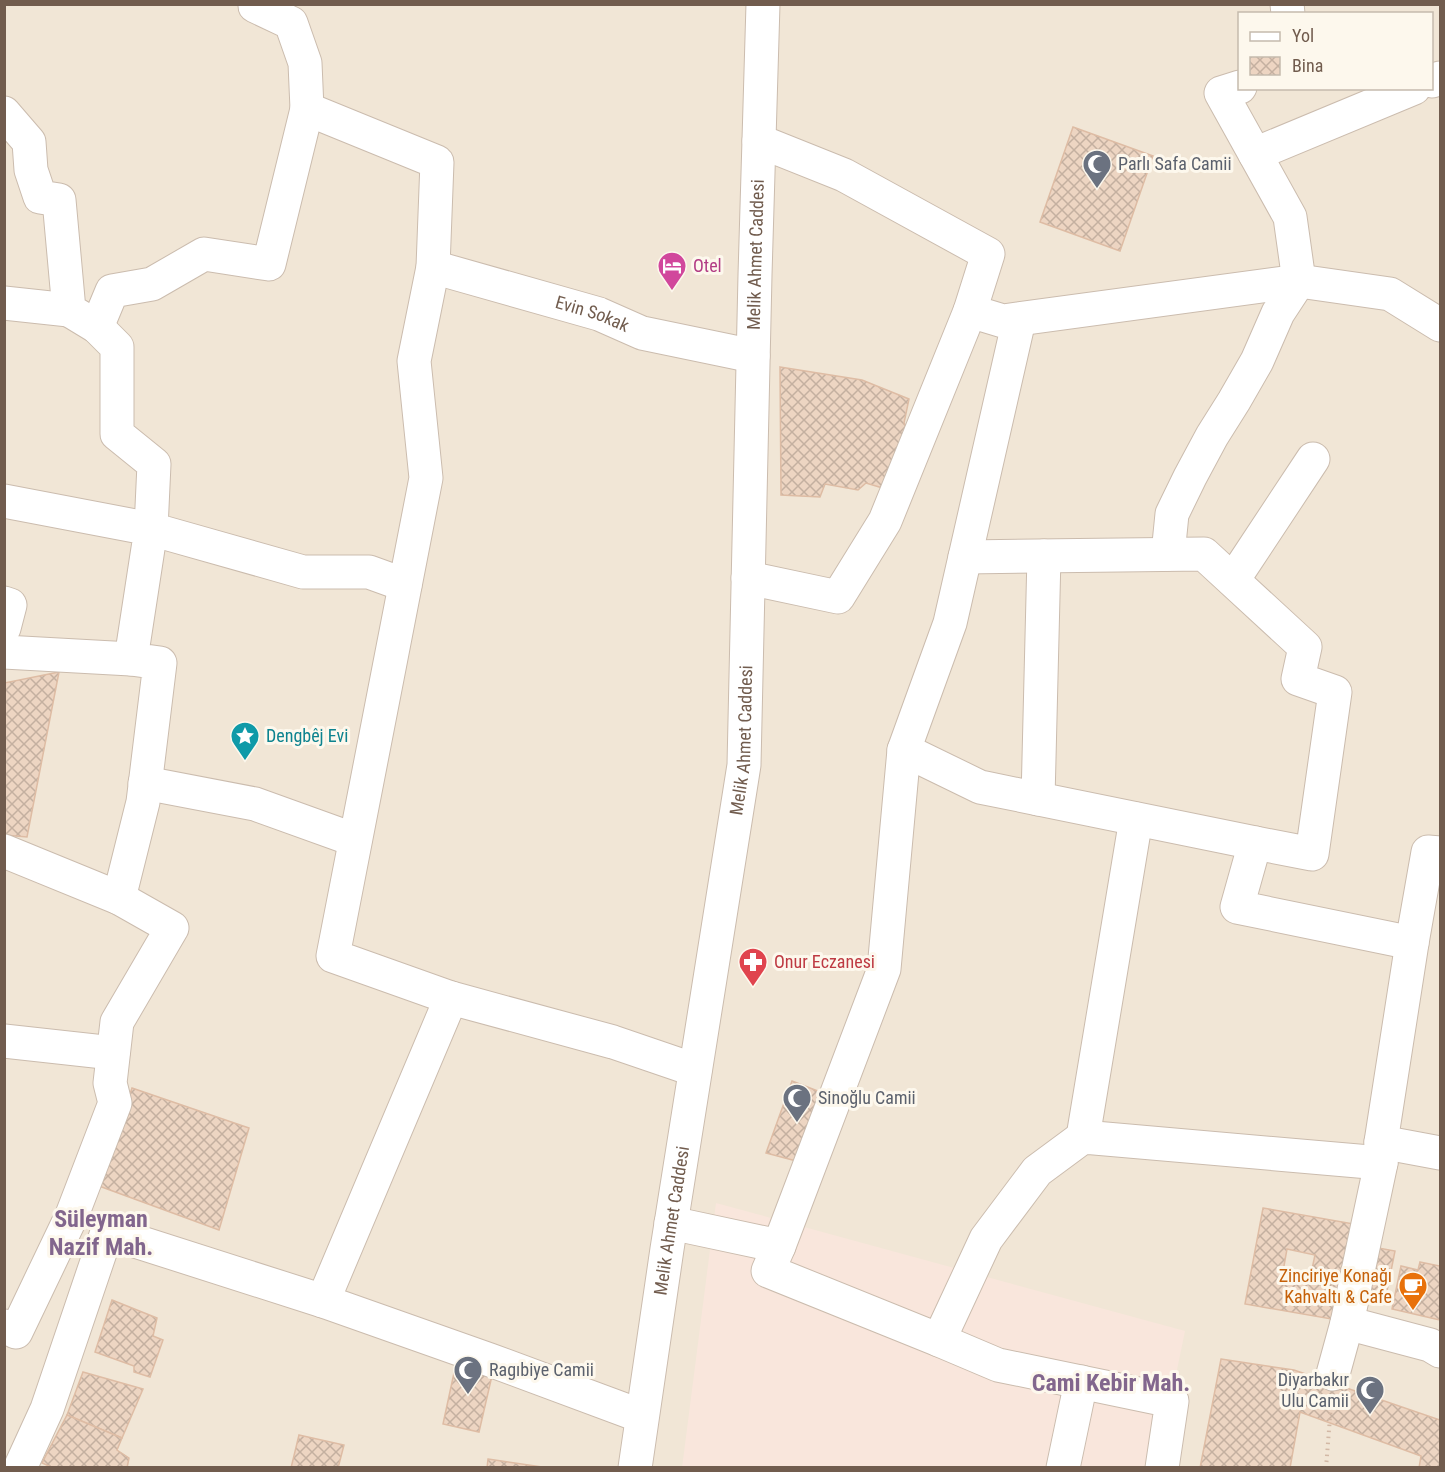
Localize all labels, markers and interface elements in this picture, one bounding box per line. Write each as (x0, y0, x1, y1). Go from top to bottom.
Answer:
legend (1238, 12, 1433, 90)
text: Yol (1292, 25, 1314, 46)
text: Bina (1292, 55, 1323, 76)
mosque icon: Parlı Safa Camii (1081, 148, 1113, 190)
place label: Parlı Safa Camii (1118, 153, 1232, 174)
street label: Melik Ahmet Caddesi (743, 179, 768, 330)
hotel icon: Otel (656, 250, 688, 292)
place label: Otel (693, 255, 722, 276)
street label: Evin Sokak (553, 291, 633, 336)
street label: Melik Ahmet Caddesi (725, 665, 756, 817)
place icon: Dengbêj Evi (229, 720, 261, 762)
place label: Dengbêj Evi (266, 725, 348, 746)
pharmacy icon: Onur Eczanesi (737, 946, 769, 988)
place label: Onur Eczanesi (774, 951, 875, 972)
mosque icon: Sinoğlu Camii (781, 1082, 813, 1124)
place label: Sinoğlu Camii (818, 1087, 916, 1108)
street label: Melik Ahmet Caddesi (649, 1145, 693, 1297)
district label: Süleyman Nazif Mah. (49, 1205, 153, 1261)
place label: Zinciriye Konağı Kahvaltı & Cafe (1279, 1265, 1392, 1307)
cafe icon: Zinciriye Konağı Kahvaltı & Cafe (1397, 1270, 1429, 1312)
mosque icon: Ragıbiye Camii (452, 1354, 484, 1396)
place label: Ragıbiye Camii (489, 1359, 594, 1380)
district label: Cami Kebir Mah. (1032, 1369, 1190, 1397)
place label: Diyarbakır Ulu Camii (1278, 1369, 1350, 1411)
mosque icon: Diyarbakır Ulu Camii (1354, 1374, 1386, 1416)

